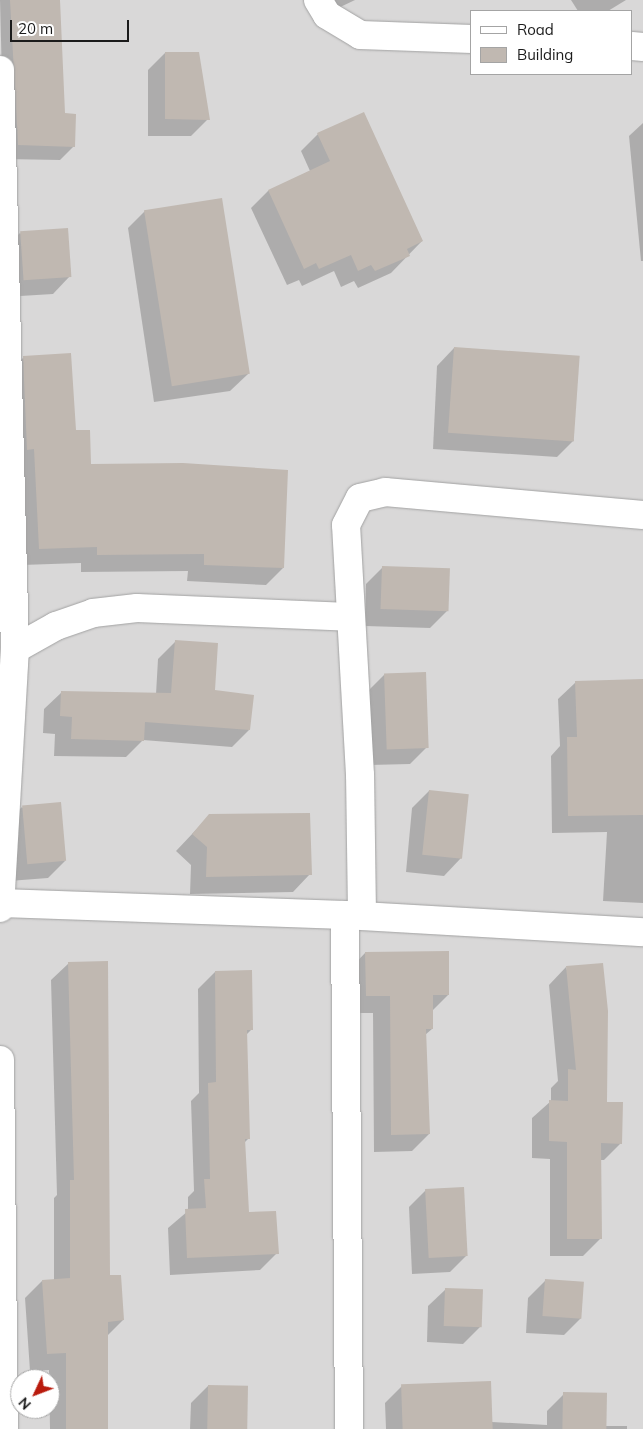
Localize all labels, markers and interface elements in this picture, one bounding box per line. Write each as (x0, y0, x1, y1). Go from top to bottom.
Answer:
scale bar (12, 10, 131, 42)
legend (470, 10, 633, 75)
text: 20 m (18, 19, 53, 38)
text: Road (517, 20, 554, 39)
text: Building (517, 45, 573, 64)
north arrow (10, 1369, 60, 1419)
text: N (15, 1394, 35, 1414)

